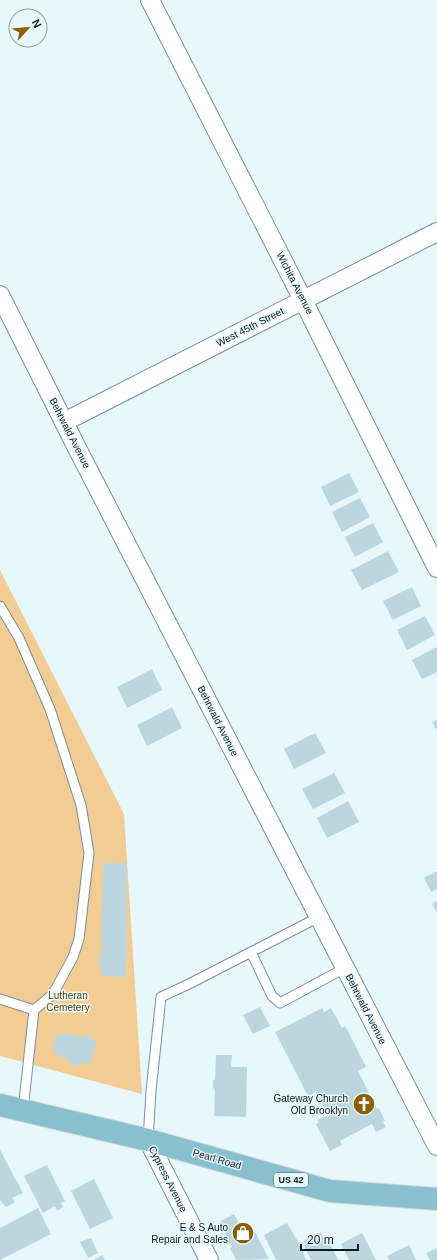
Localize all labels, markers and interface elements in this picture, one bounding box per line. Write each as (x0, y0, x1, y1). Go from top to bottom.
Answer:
north arrow (8, 8, 48, 48)
text: N (30, 17, 44, 30)
street label: Wichita Avenue (274, 250, 316, 317)
street label: West 45th Street (214, 305, 286, 349)
street label: Behrwald Avenue (47, 396, 93, 470)
street label: Behrwald Avenue (195, 684, 241, 758)
street label: Behrwald Avenue (343, 972, 389, 1046)
park label: Lutheran Cemetery (46, 990, 90, 1013)
church icon: Gateway Church Old Brooklyn (351, 1091, 377, 1117)
place label: Gateway Church Old Brooklyn (274, 1093, 348, 1116)
street label: Cypress Avenue (147, 1144, 190, 1214)
street label: Pearl Road (191, 1147, 243, 1171)
road number: US 42 (274, 1173, 308, 1187)
shop icon: E & S Auto Repair and Sales (230, 1220, 256, 1246)
place label: E & S Auto Repair and Sales (151, 1222, 228, 1245)
scale bar (301, 1226, 358, 1252)
text: 20 m (307, 1233, 334, 1247)

